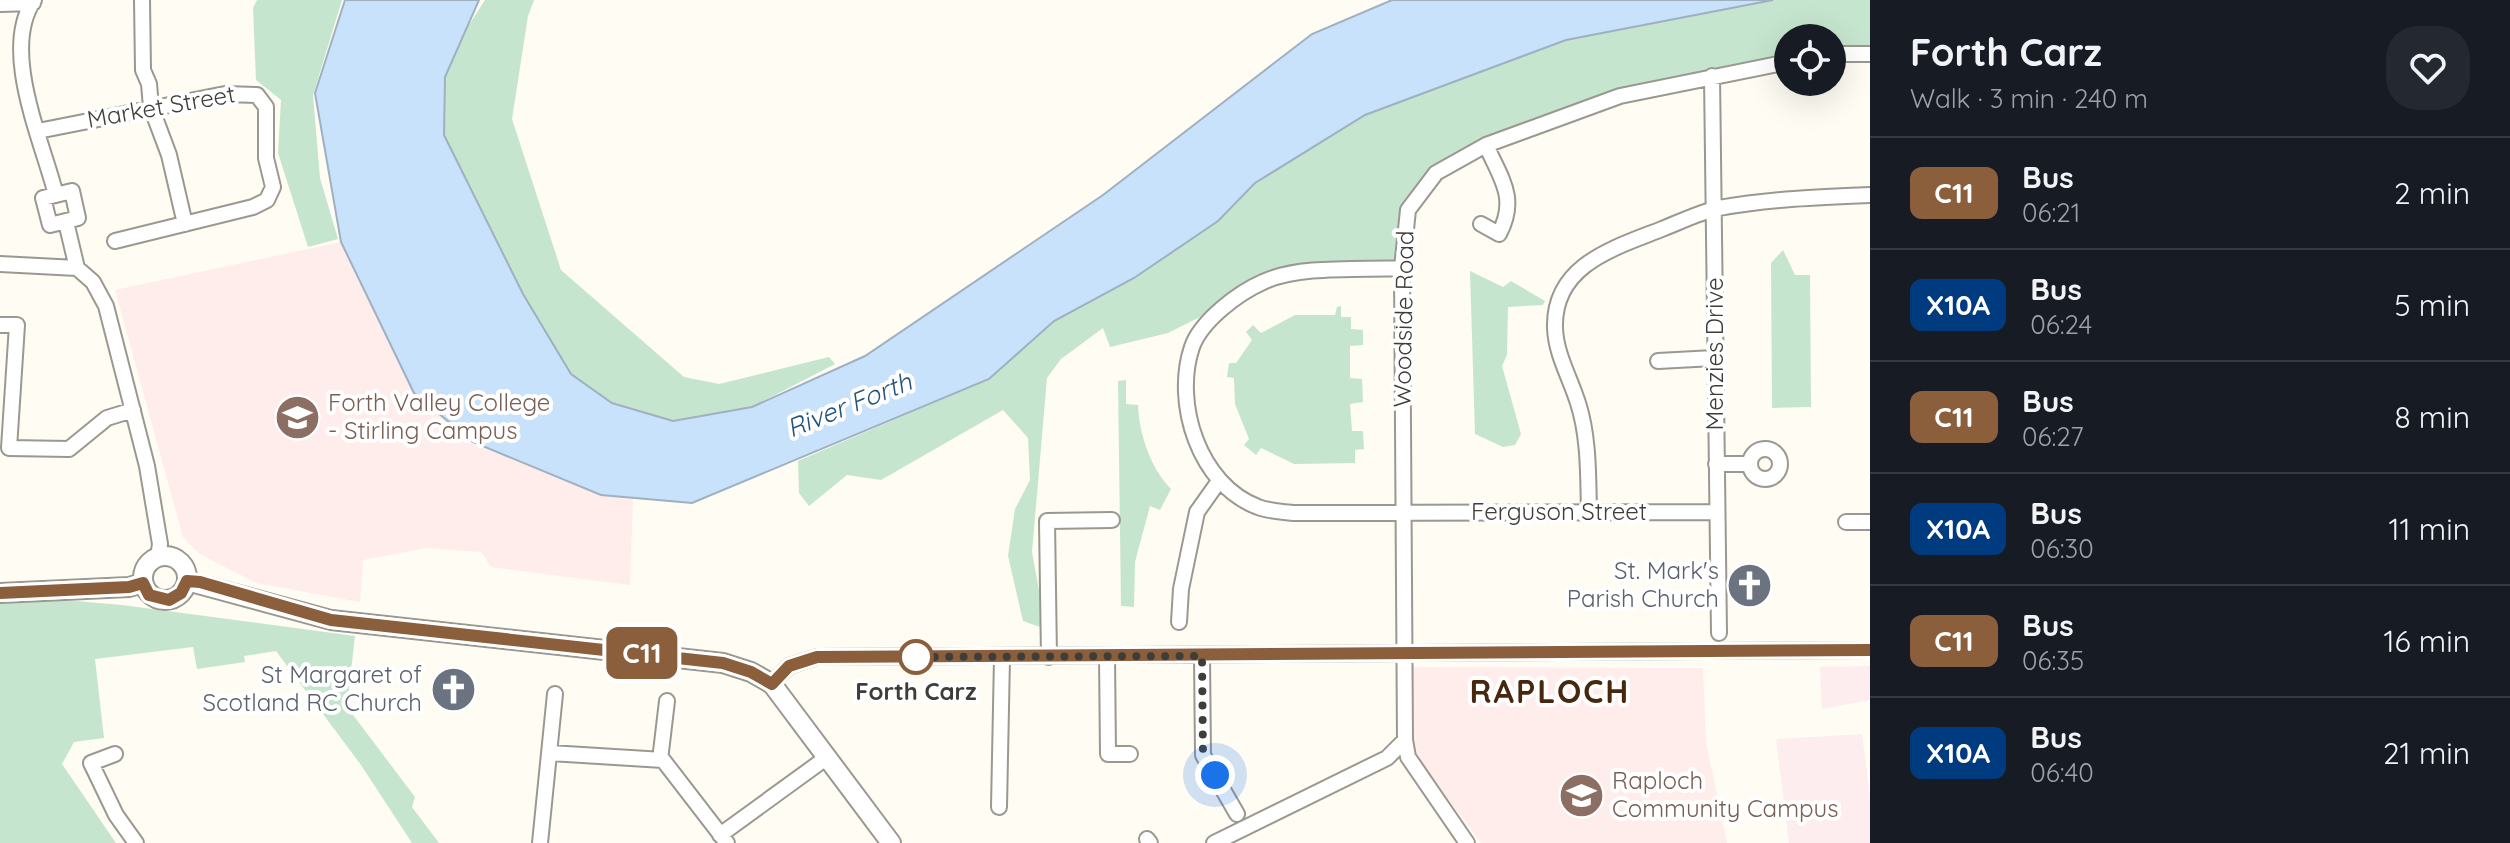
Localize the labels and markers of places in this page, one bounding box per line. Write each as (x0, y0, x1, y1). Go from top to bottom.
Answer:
place label: Forth Valley College - Stirling Campus (328, 387, 550, 445)
school or university icon: Forth Valley College - Stirling Campus (273, 393, 321, 441)
place label: St. Mark's Parish Church (1567, 555, 1719, 613)
church icon: St. Mark's Parish Church (1726, 561, 1774, 609)
marker: Forth Carz (899, 640, 933, 674)
place label: St Margaret of Scotland RC Church (203, 659, 422, 717)
church icon: St Margaret of Scotland RC Church (429, 665, 477, 713)
place label: Forth Carz (855, 676, 977, 706)
place label: Raploch Community Campus (1612, 765, 1839, 823)
school or university icon: Raploch Community Campus (1557, 771, 1605, 819)

